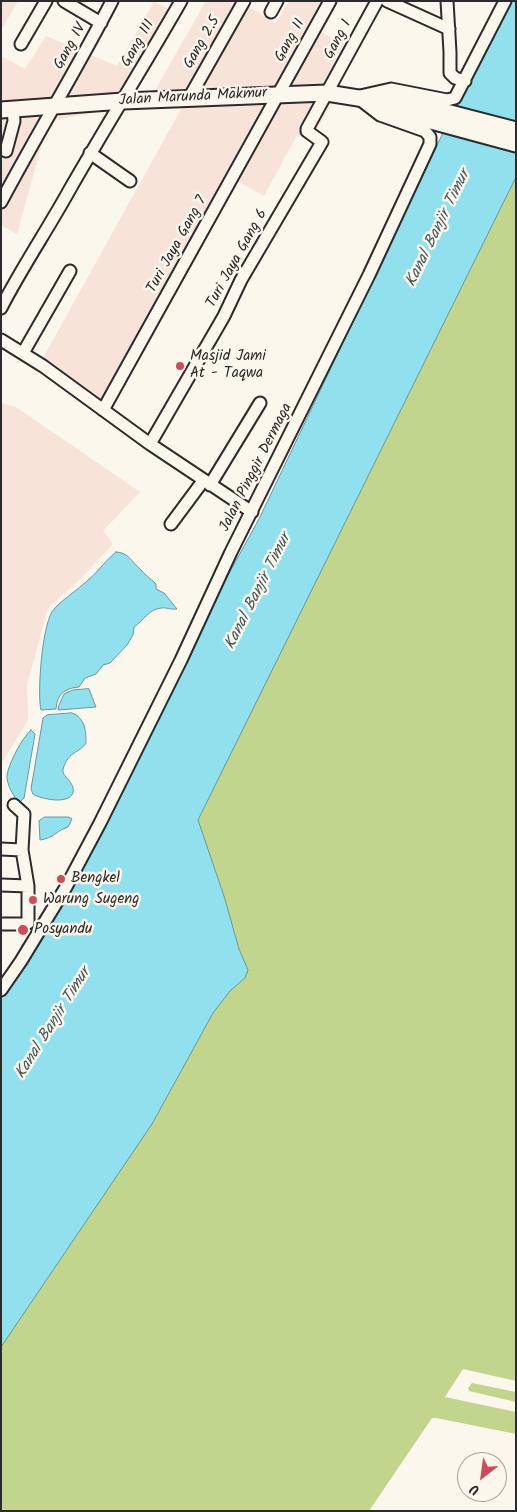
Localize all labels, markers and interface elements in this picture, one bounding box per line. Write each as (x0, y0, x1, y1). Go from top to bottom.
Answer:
street label: Gang 2.5 (181, 14, 225, 72)
street label: Gang II (272, 16, 310, 66)
street label: Gang III (118, 17, 160, 71)
street label: Gang I (321, 17, 357, 63)
street label: Gang IV (51, 21, 91, 73)
street label: Jalan Marunda Makmur (118, 85, 268, 111)
water label: Kanal Banjir Timur (402, 168, 476, 290)
street label: Turi Jaya Gang 7 (144, 193, 212, 297)
street label: Turi Jaya Gang 6 (204, 207, 272, 311)
place label: Masjid Jami At - Taqwa (190, 348, 266, 383)
marker: Masjid Jami At - Taqwa (174, 360, 186, 372)
street label: Jalan Pinggir Dermaga (217, 401, 297, 535)
water label: Kanal Banjir Timur (222, 531, 296, 653)
place label: Bengkel (71, 870, 120, 888)
marker: Bengkel (55, 873, 67, 885)
place label: Warung Sugeng (43, 891, 139, 909)
marker: Warung Sugeng (27, 894, 39, 906)
place label: Posyandu (34, 921, 92, 939)
marker: Posyandu (16, 923, 30, 937)
water label: Kanal Banjir Timur (12, 965, 96, 1083)
north arrow (457, 1452, 507, 1502)
text: U (466, 1478, 484, 1501)

